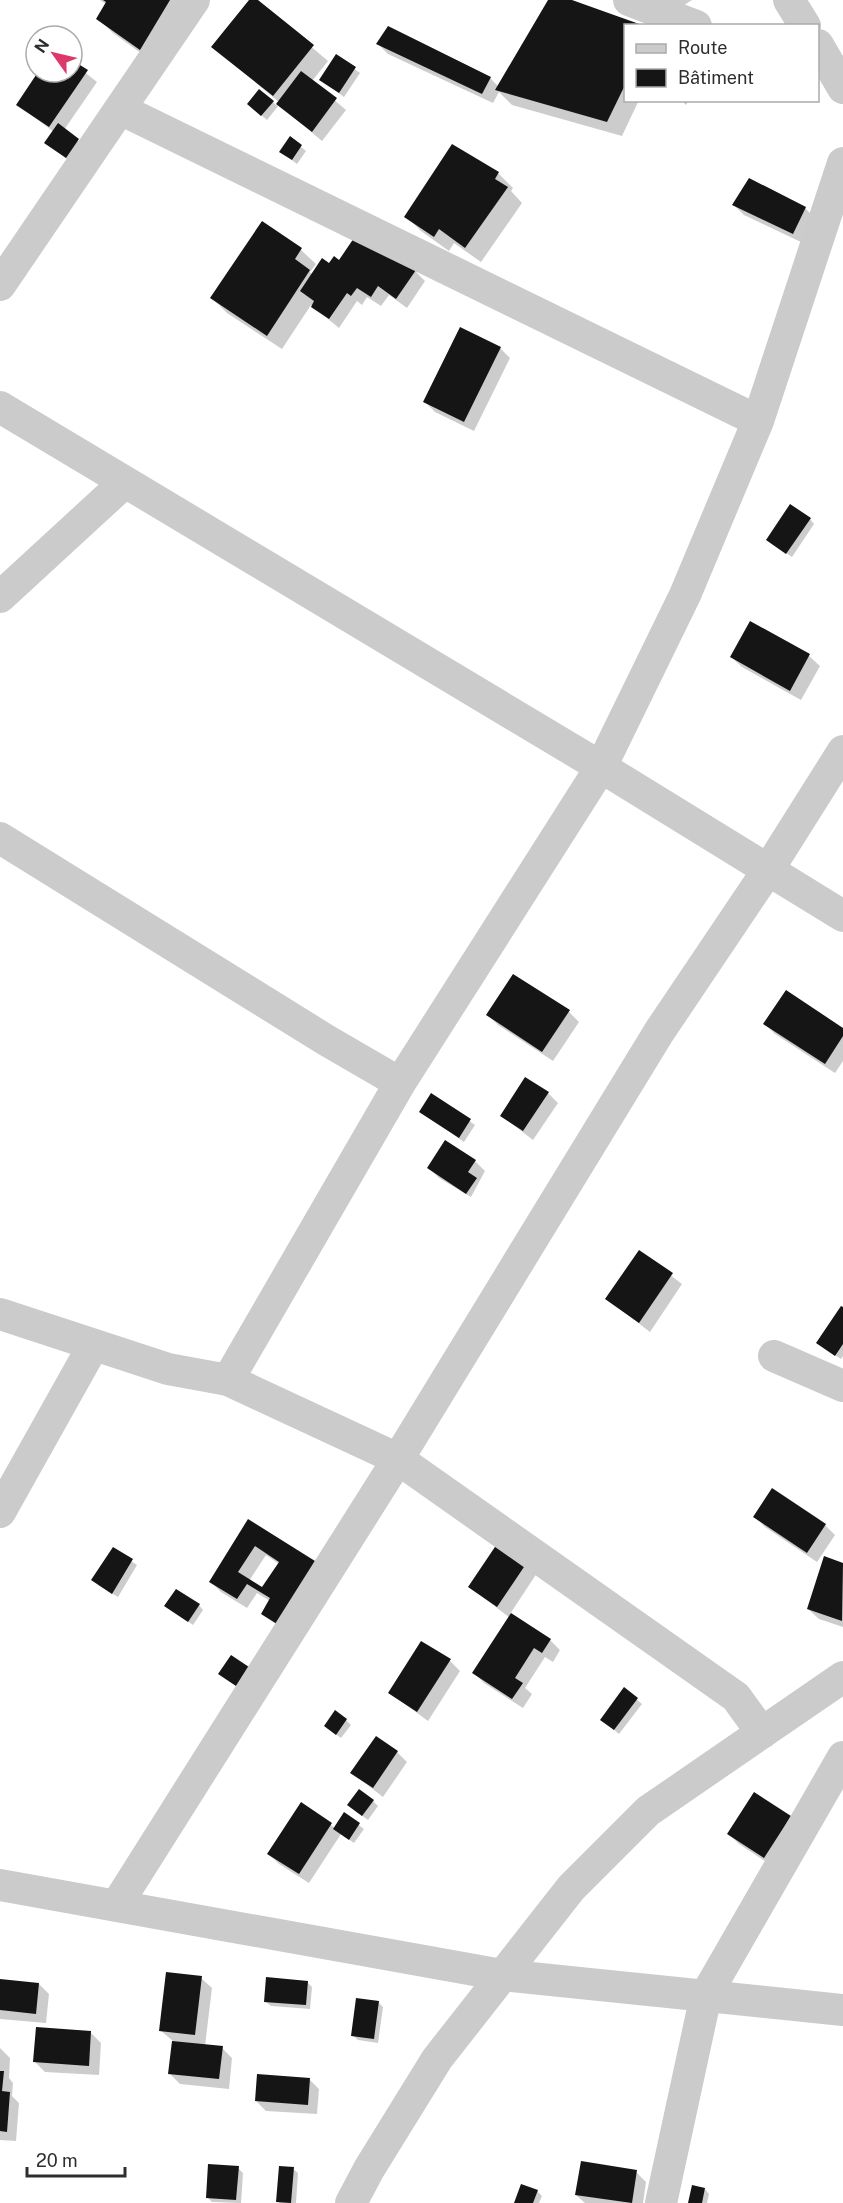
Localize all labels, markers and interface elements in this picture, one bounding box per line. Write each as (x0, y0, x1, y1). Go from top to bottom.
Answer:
north arrow (24, 24, 84, 84)
legend (624, 24, 819, 102)
text: N (31, 35, 53, 56)
text: Route (678, 37, 727, 58)
text: Bâtiment (678, 67, 754, 88)
scale bar (27, 2140, 124, 2178)
text: 20 m (36, 2150, 78, 2171)

